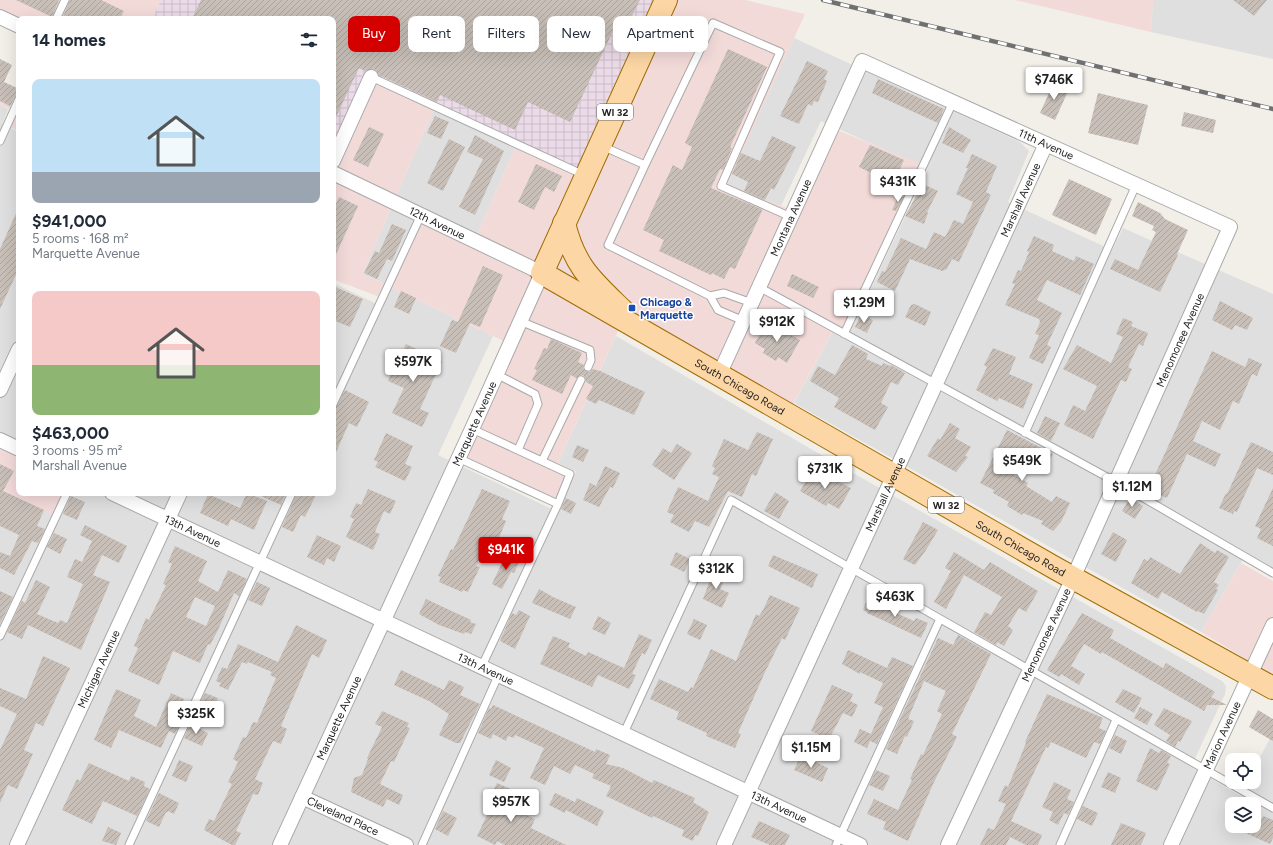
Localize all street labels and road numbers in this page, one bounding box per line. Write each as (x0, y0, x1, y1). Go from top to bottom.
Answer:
road number: WI 32 (597, 104, 633, 120)
street label: 11th Avenue (1016, 126, 1076, 163)
street label: Marshall Avenue (998, 161, 1043, 239)
street label: Montana Avenue (768, 177, 814, 258)
street label: 12th Avenue (407, 204, 467, 243)
street label: Menomonee Avenue (1154, 291, 1207, 389)
street label: South Chicago Road (692, 356, 787, 418)
street label: Marquette Avenue (450, 380, 499, 468)
street label: Marshall Avenue (863, 455, 908, 534)
road number: WI 32 (928, 497, 964, 513)
street label: 13th Avenue (162, 513, 223, 550)
street label: South Chicago Road (973, 518, 1068, 579)
street label: Menomonee Avenue (1019, 586, 1074, 684)
street label: Michigan Avenue (75, 628, 123, 710)
street label: 13th Avenue (455, 650, 516, 688)
street label: Marquette Avenue (314, 674, 364, 762)
street label: Marion Avenue (1201, 699, 1244, 772)
street label: 13th Avenue (748, 788, 809, 826)
street label: Cleveland Place (305, 794, 381, 838)

